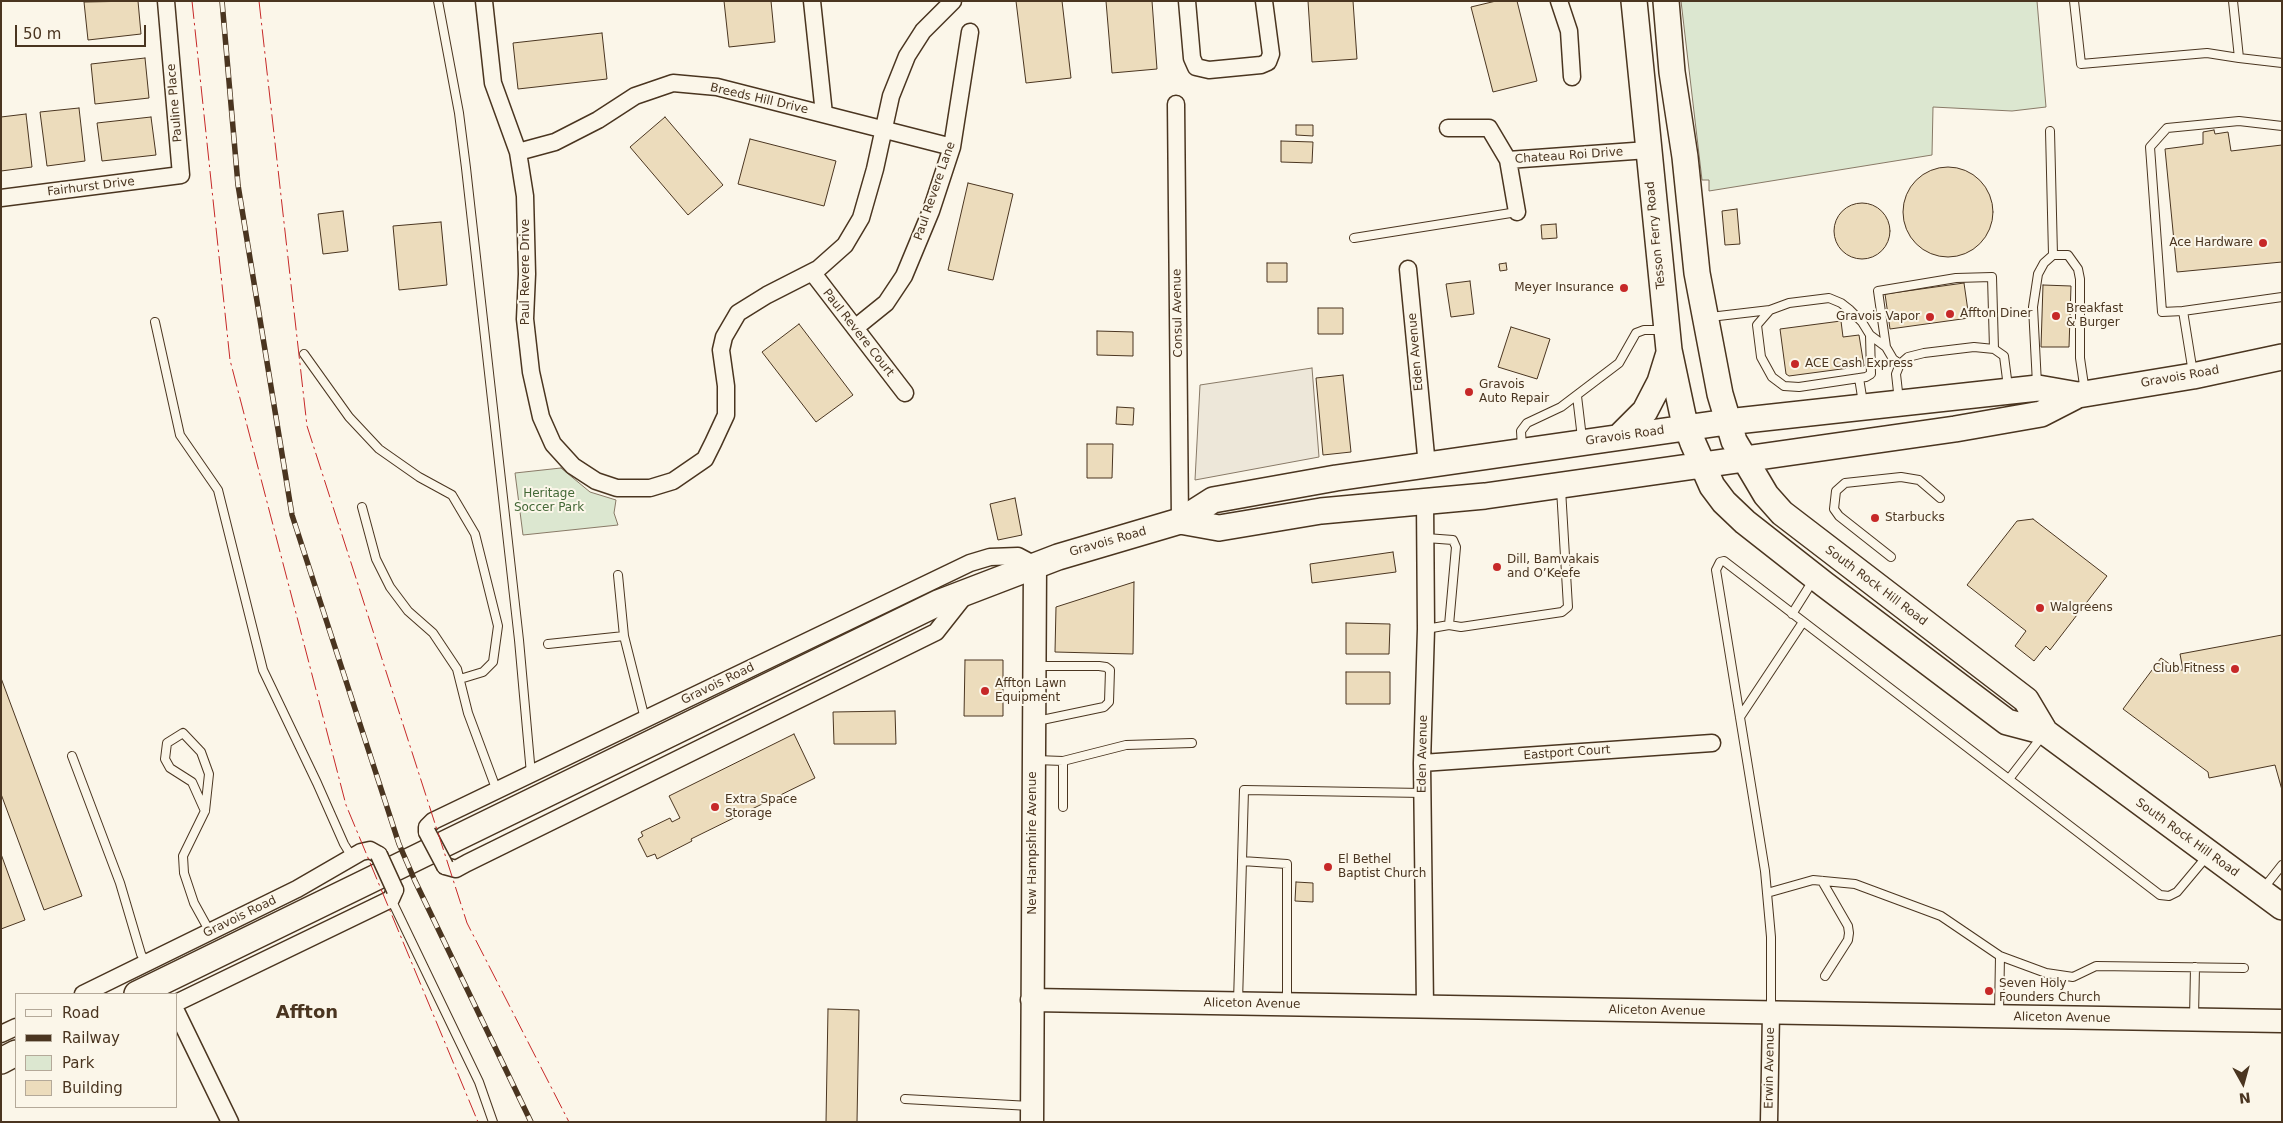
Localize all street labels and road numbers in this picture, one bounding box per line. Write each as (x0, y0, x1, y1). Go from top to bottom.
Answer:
street label: Pauline Place (164, 63, 186, 143)
street label: Breeds Hill Drive (709, 81, 809, 117)
street label: Paul Revere Lane (911, 140, 959, 242)
street label: Chateau Roi Drive (1514, 145, 1624, 167)
street label: Fairhurst Drive (46, 174, 136, 200)
street label: Tesson Ferry Road (1643, 180, 1669, 290)
street label: Paul Revere Drive (519, 219, 533, 325)
street label: Consul Avenue (1170, 268, 1186, 358)
street label: Paul Revere Court (819, 286, 897, 380)
street label: Eden Avenue (1405, 312, 1427, 392)
street label: Gravois Road (2140, 363, 2220, 391)
street label: Gravois Road (1585, 423, 1665, 449)
street label: Gravois Road (1068, 524, 1148, 560)
street label: South Rock Hill Road (1822, 543, 1930, 629)
street label: Gravois Road (679, 660, 757, 708)
street label: Eden Avenue (1415, 715, 1431, 793)
street label: Eastport Court (1523, 743, 1611, 763)
street label: New Hampshire Avenue (1026, 771, 1040, 915)
street label: South Rock Hill Road (2133, 796, 2241, 880)
street label: Gravois Road (201, 893, 279, 941)
street label: Aliceton Avenue (1203, 996, 1301, 1012)
street label: Aliceton Avenue (1608, 1003, 1706, 1019)
street label: Aliceton Avenue (2013, 1010, 2111, 1026)
street label: Erwin Avenue (1762, 1027, 1778, 1109)

